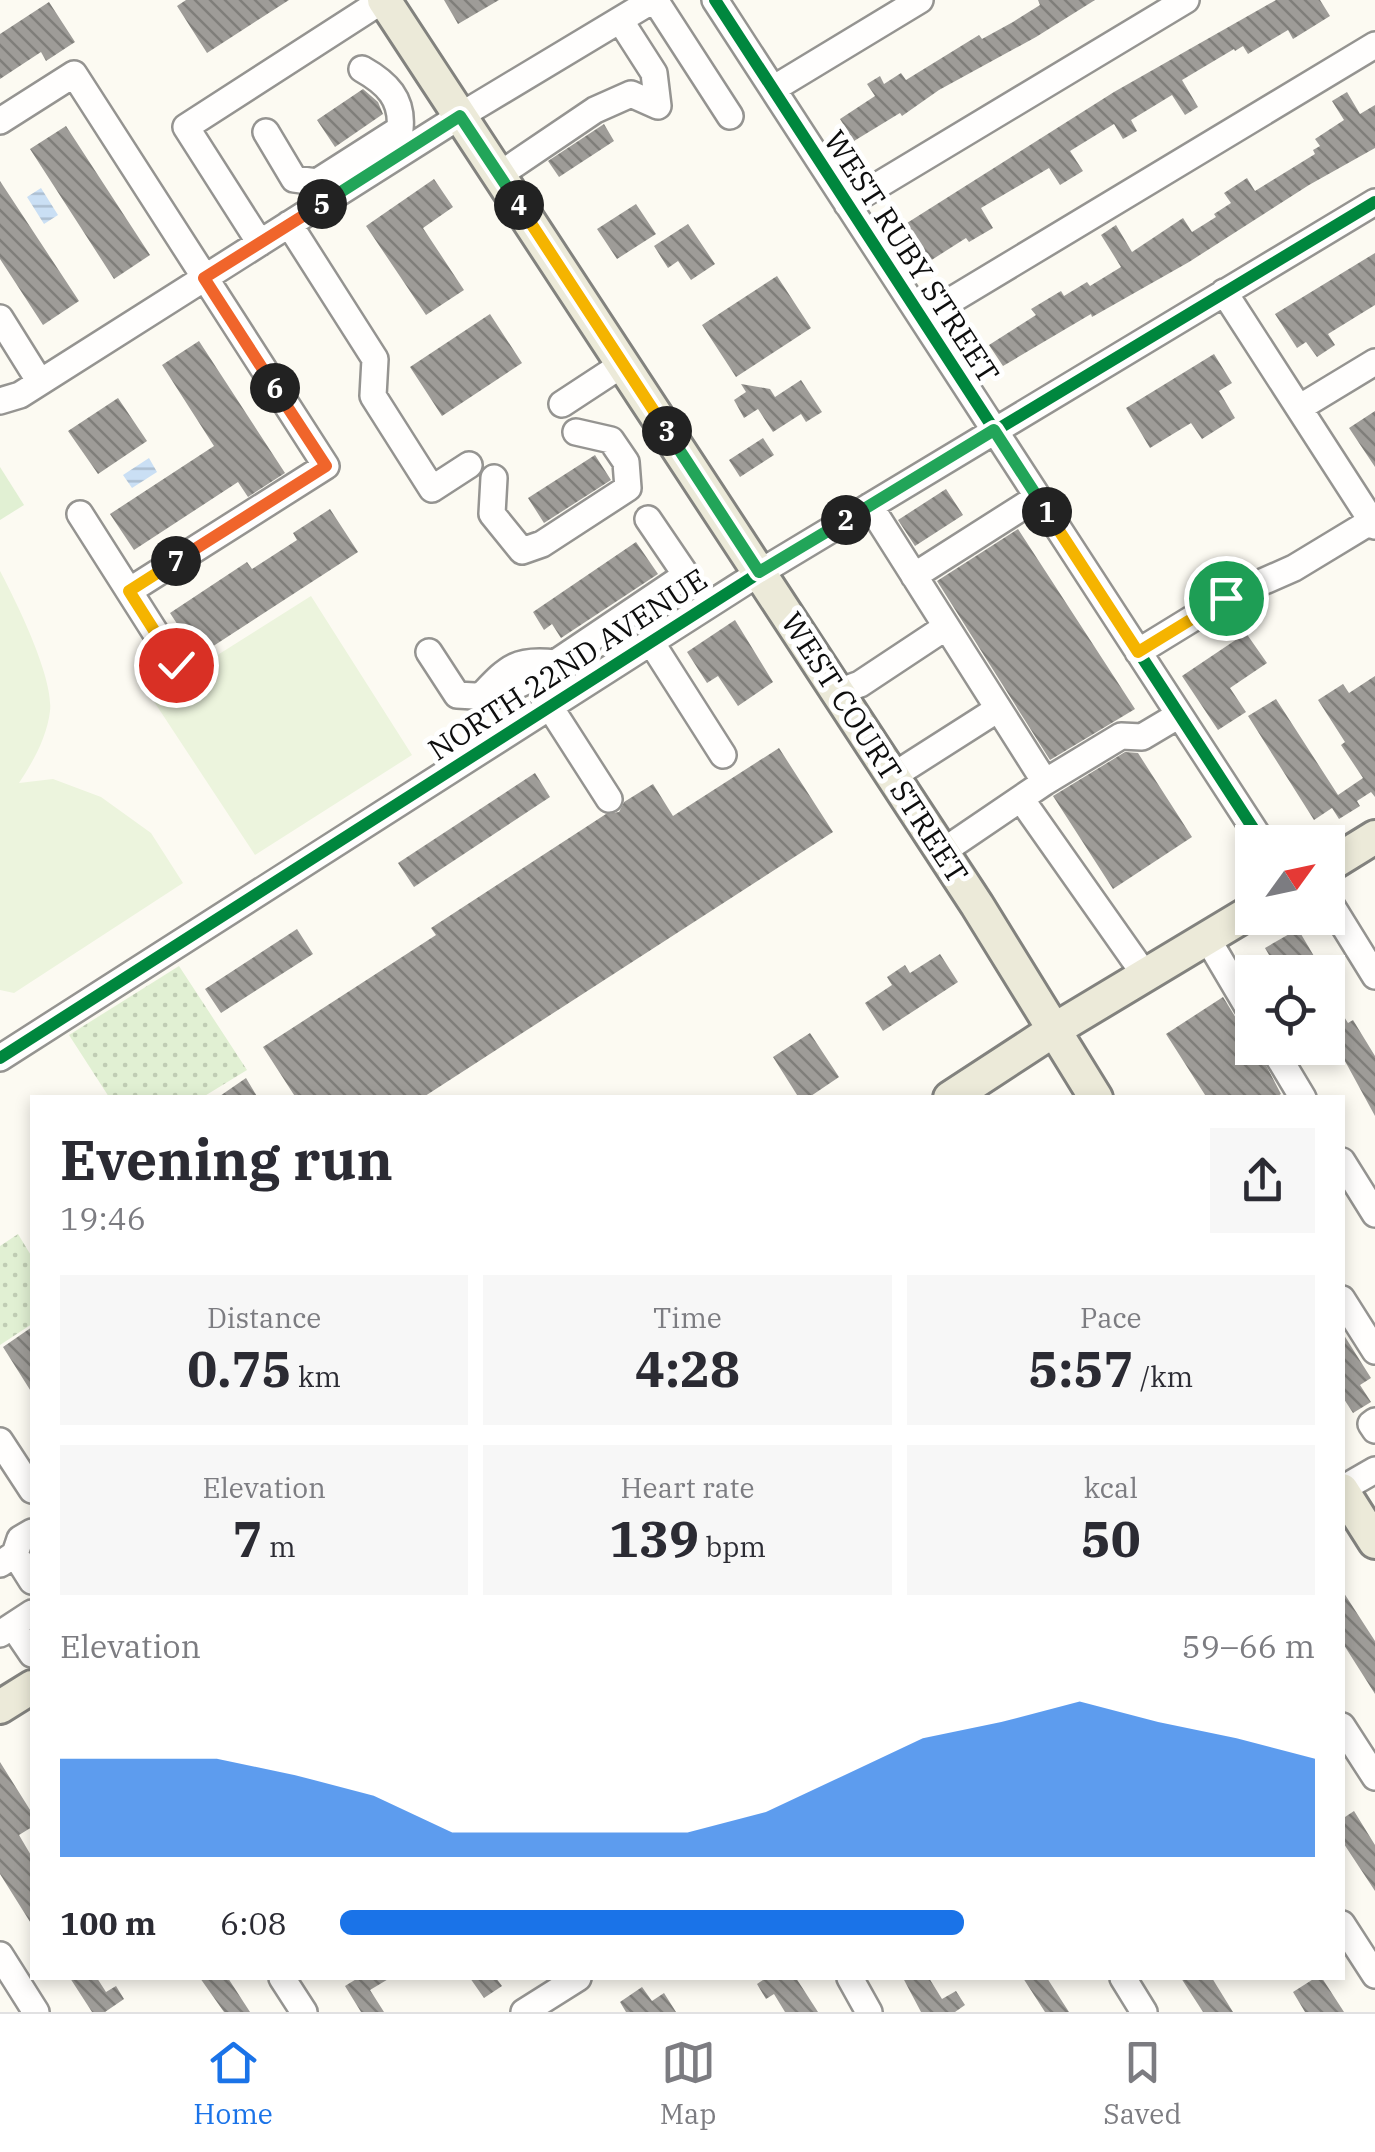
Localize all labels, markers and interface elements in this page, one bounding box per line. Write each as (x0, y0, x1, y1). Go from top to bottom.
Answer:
street label: WEST RUBY STREET (816, 122, 1009, 390)
pin: 5 (297, 179, 347, 229)
pin: 4 (494, 180, 544, 230)
text: 5 (314, 185, 330, 222)
text: 4 (511, 186, 527, 223)
pin: 6 (250, 363, 300, 413)
text: 6 (267, 369, 283, 406)
pin: 3 (642, 406, 692, 456)
text: 3 (659, 412, 675, 449)
pin: 1 (1022, 487, 1072, 537)
text: 1 (1039, 493, 1055, 530)
pin: 2 (821, 495, 871, 545)
text: 2 (838, 501, 854, 538)
pin: 7 (151, 536, 201, 586)
text: 7 (168, 542, 184, 579)
pin (1184, 556, 1269, 641)
street label: NORTH 22ND AVENUE (420, 559, 714, 769)
icon: arrive (1199, 571, 1254, 626)
street label: WEST COURT STREET (773, 604, 978, 890)
pin (134, 623, 219, 708)
icon: check (149, 638, 204, 693)
north arrow (1235, 825, 1345, 935)
map controls (1235, 825, 1345, 1065)
button: locate (1235, 955, 1345, 1065)
text: Evening run (60, 1124, 393, 1195)
button: share (1210, 1128, 1315, 1233)
text: 19:46 (60, 1197, 146, 1239)
text: Distance (207, 1299, 321, 1336)
text: Time (653, 1299, 722, 1336)
text: Pace (1080, 1299, 1142, 1336)
text: 0.75 (187, 1336, 291, 1401)
text: 4:28 (635, 1336, 740, 1401)
text: 5:57 (1028, 1336, 1134, 1401)
text: km (291, 1358, 341, 1395)
text: /km (1134, 1358, 1193, 1395)
text: Elevation (202, 1469, 326, 1506)
text: Heart rate (621, 1469, 754, 1506)
text: kcal (1084, 1469, 1138, 1506)
text: 7 (233, 1506, 263, 1571)
text: 139 (609, 1506, 699, 1571)
text: 50 (1081, 1506, 1141, 1571)
text: m (263, 1528, 296, 1565)
text: bpm (699, 1528, 766, 1565)
text: Elevation (60, 1625, 201, 1667)
text: 59–66 m (1181, 1625, 1315, 1667)
text: 100 m (60, 1902, 156, 1944)
text: 6:08 (220, 1902, 287, 1944)
tab: Home (193, 2035, 273, 2132)
tab: Map (660, 2035, 717, 2132)
tab: Saved (1103, 2035, 1182, 2132)

